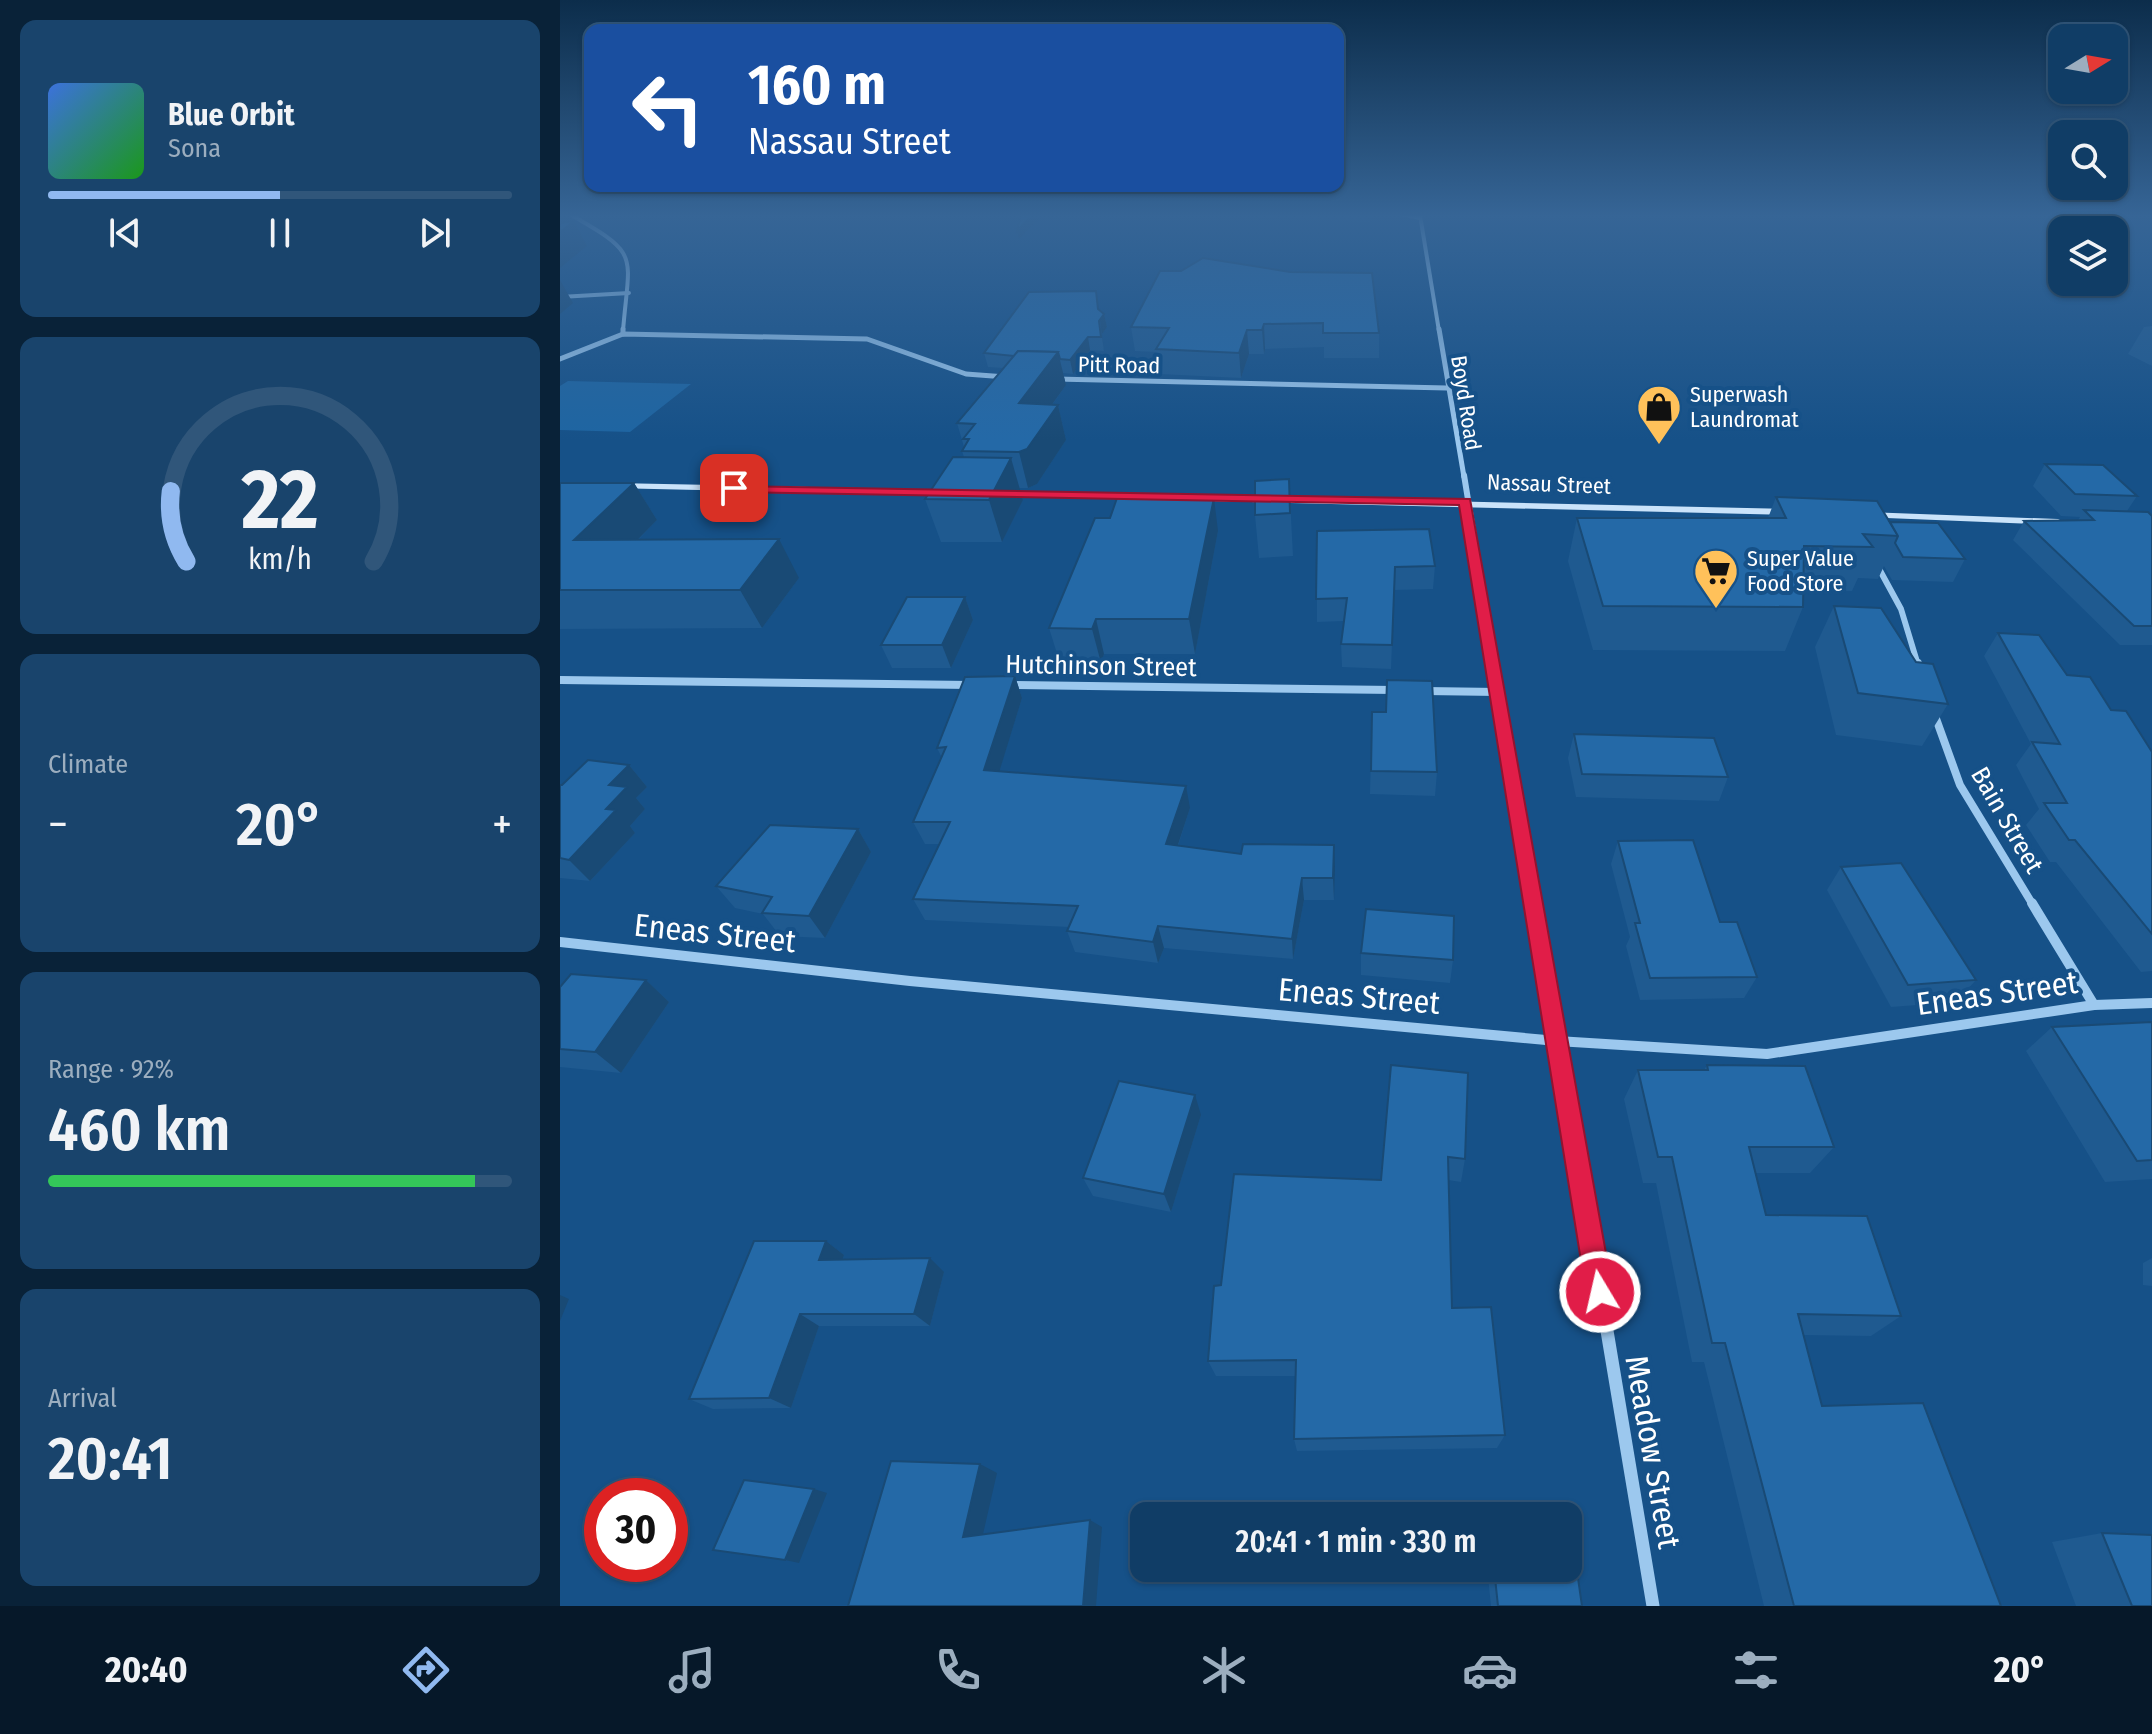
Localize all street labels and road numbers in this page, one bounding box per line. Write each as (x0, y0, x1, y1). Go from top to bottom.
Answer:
street label: Pitt Road (1078, 351, 1160, 379)
street label: Boyd Road (1445, 354, 1487, 452)
street label: Nassau Street (1487, 468, 1612, 500)
street label: Hutchinson Street (1005, 649, 1197, 683)
street label: Bain Street (1964, 761, 2050, 879)
street label: Eneas Street (632, 906, 798, 960)
street label: Eneas Street (1914, 963, 2081, 1023)
street label: Eneas Street (1276, 970, 1442, 1022)
street label: Meadow Street (1617, 1353, 1689, 1552)

